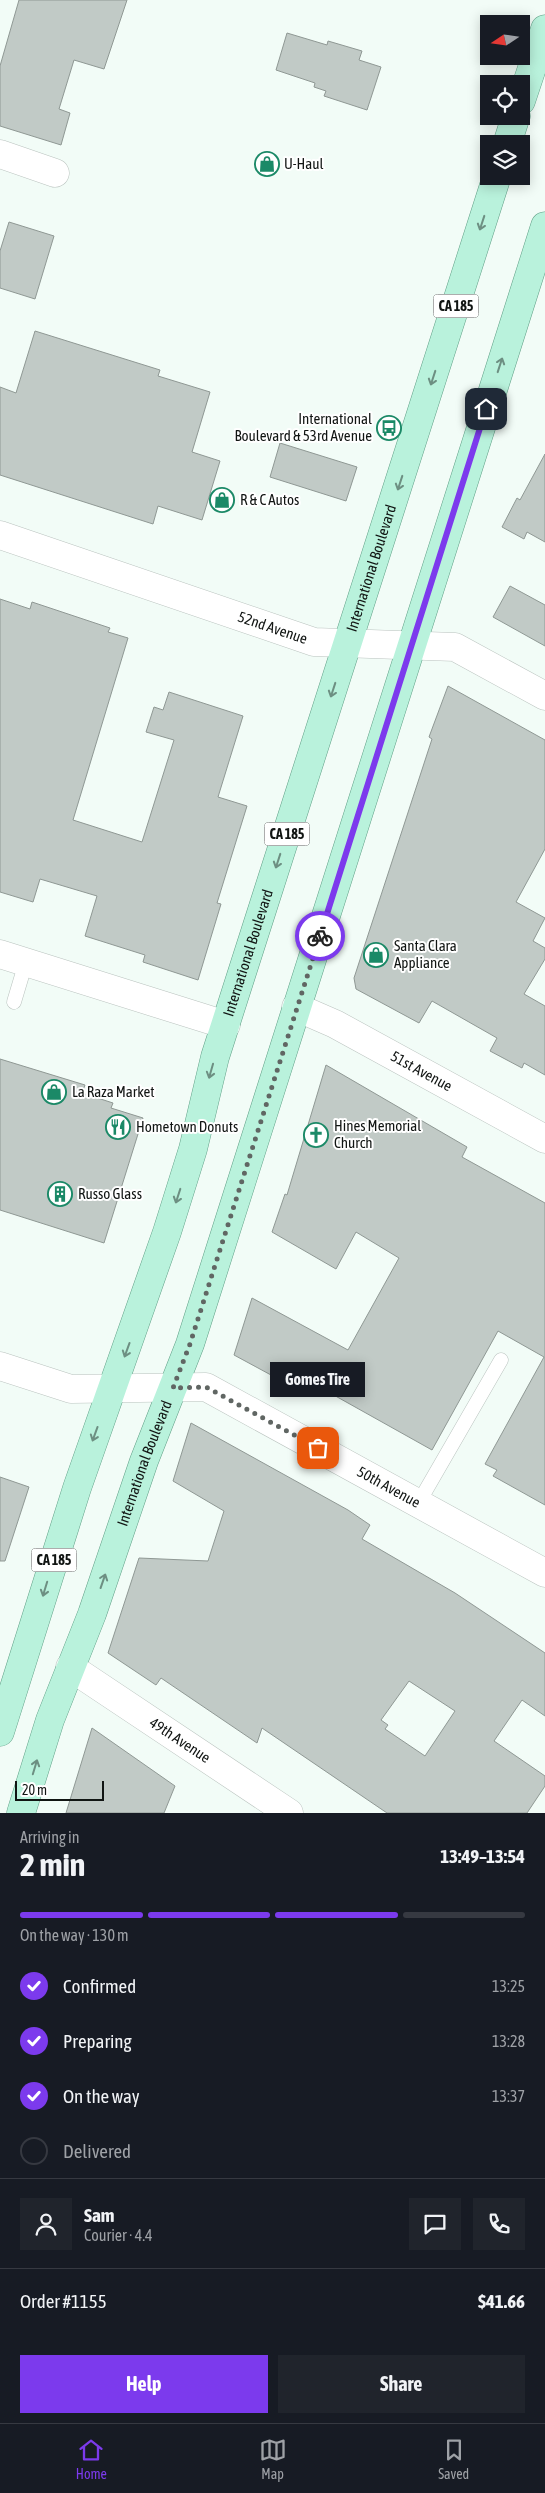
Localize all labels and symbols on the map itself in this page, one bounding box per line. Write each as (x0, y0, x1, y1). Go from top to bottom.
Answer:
north arrow (480, 15, 530, 65)
shop icon: U-Haul (254, 151, 280, 177)
place label: U-Haul (284, 155, 324, 172)
one-way arrow (477, 214, 487, 230)
road number: CA 185 (434, 294, 478, 318)
one-way arrow (496, 358, 505, 374)
one-way arrow (427, 369, 437, 385)
pin (465, 388, 507, 430)
place label: International Boulevard & 53rd Avenue (234, 410, 372, 444)
bus stop icon: International Boulevard & 53rd Avenue (376, 415, 402, 441)
one-way arrow (394, 474, 404, 490)
shop icon: R & C Autos (209, 487, 235, 513)
place label: R & C Autos (240, 491, 299, 508)
street label: International Boulevard (343, 502, 399, 634)
street label: 52nd Avenue (236, 608, 310, 647)
one-way arrow (328, 681, 337, 697)
road number: CA 185 (264, 822, 310, 846)
one-way arrow (273, 853, 283, 869)
street label: International Boulevard (220, 887, 276, 1019)
courier (295, 911, 345, 961)
place label: Santa Clara Appliance (394, 937, 457, 971)
shop icon: Santa Clara Appliance (363, 942, 389, 968)
street label: 51st Avenue (388, 1047, 455, 1095)
one-way arrow (206, 1063, 216, 1079)
shop icon: La Raza Market (41, 1079, 67, 1105)
place label: La Raza Market (72, 1083, 155, 1100)
restaurant icon: Hometown Donuts (105, 1114, 131, 1140)
place label: Hines Memorial Church (334, 1117, 421, 1151)
place label: Hometown Donuts (136, 1118, 238, 1135)
church icon: Hines Memorial Church (303, 1122, 329, 1148)
building icon: Russo Glass (47, 1181, 73, 1207)
place label: Russo Glass (78, 1185, 142, 1202)
one-way arrow (173, 1187, 183, 1203)
one-way arrow (122, 1341, 131, 1357)
callout: Gomes Tire (270, 1363, 366, 1398)
street label: International Boulevard (114, 1398, 175, 1528)
one-way arrow (90, 1426, 99, 1442)
pin (297, 1427, 339, 1469)
street label: 50th Avenue (354, 1463, 424, 1511)
road number: CA 185 (32, 1548, 76, 1572)
one-way arrow (99, 1574, 108, 1589)
one-way arrow (40, 1581, 50, 1597)
street label: 49th Avenue (147, 1713, 214, 1766)
one-way arrow (31, 1759, 41, 1775)
scale bar (15, 1778, 104, 1801)

